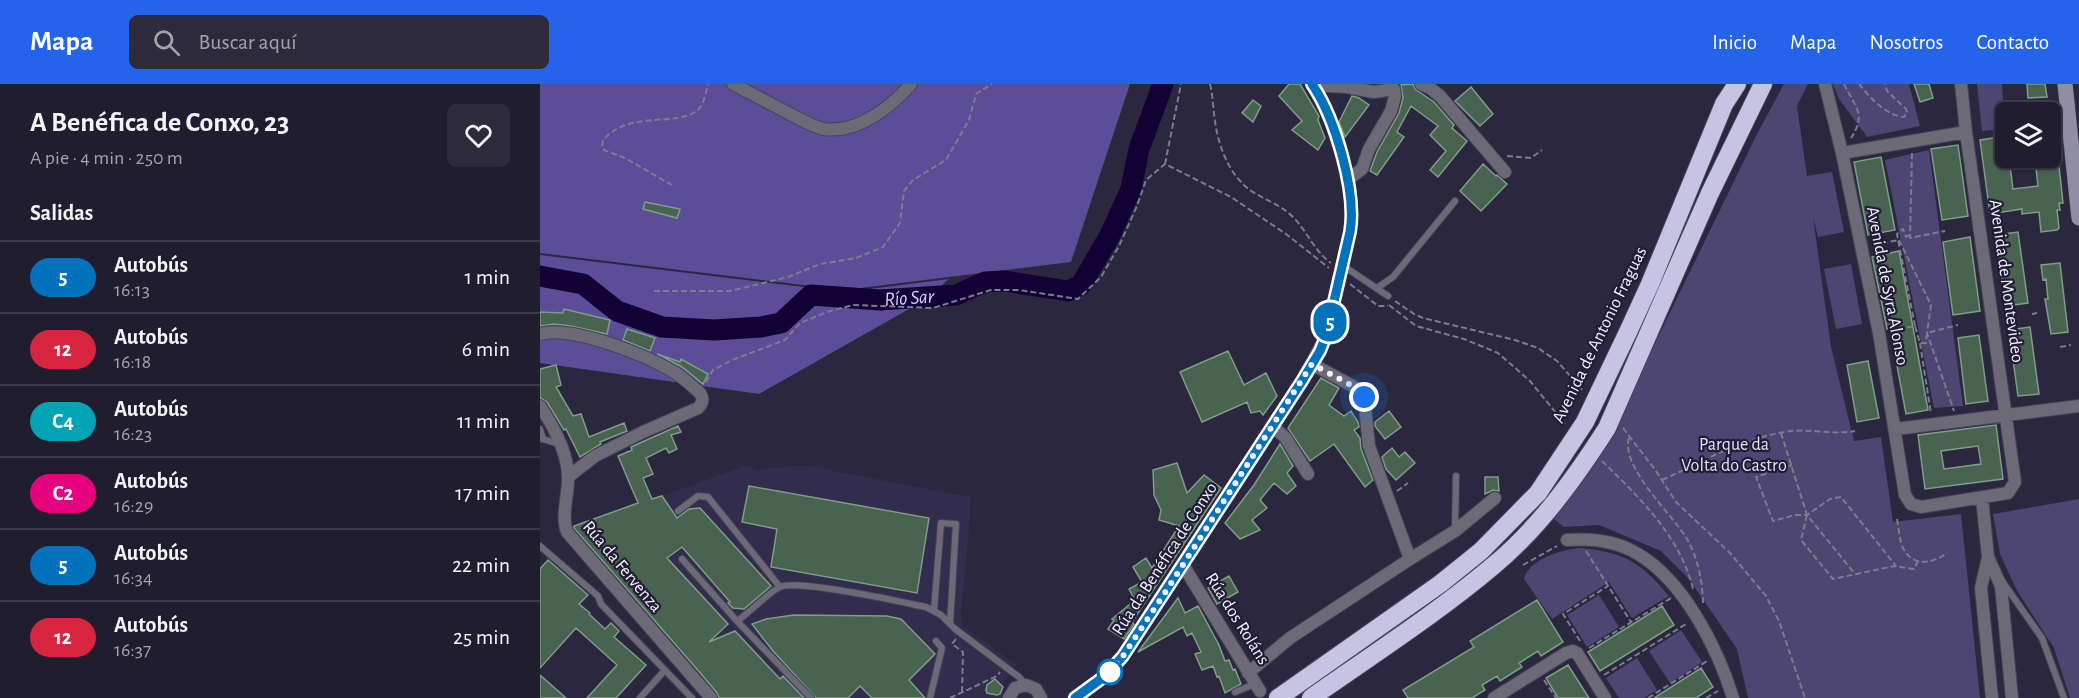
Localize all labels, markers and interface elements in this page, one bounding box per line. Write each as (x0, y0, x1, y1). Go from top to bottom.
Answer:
search box (129, 15, 549, 69)
icon: search (150, 26, 183, 59)
text: Mapa (30, 28, 93, 56)
text: Buscar aquí (198, 31, 297, 53)
text: Inicio (1712, 32, 1757, 53)
text: Mapa (1790, 32, 1837, 53)
text: Nosotros (1870, 32, 1943, 53)
text: Contacto (1976, 32, 2049, 53)
map controls (1995, 102, 2061, 168)
button: layers (1995, 102, 2061, 168)
button: heart (447, 104, 510, 167)
text: A Benéfica de Conxo, 23 (30, 109, 289, 137)
text: A pie · 4 min · 250 m (30, 148, 183, 168)
street label: Avenida de Montevideo (1986, 198, 2026, 364)
text: Salidas (30, 202, 93, 224)
street label: Avenida de Syra Alonso (1863, 205, 1911, 367)
street label: Avenida de Antonio Fraguas (1549, 244, 1651, 426)
text: Autobús (114, 254, 188, 276)
text: 1 min (465, 266, 510, 288)
text: 5 (58, 267, 68, 288)
text: 16:13 (114, 280, 150, 300)
water label: Río Sar (884, 286, 935, 310)
line badge: 5 (1310, 302, 1350, 342)
text: 5 (1325, 312, 1335, 333)
text: Autobús (114, 326, 188, 348)
text: 6 min (462, 338, 510, 360)
text: 12 (54, 339, 72, 360)
text: 16:18 (114, 352, 151, 372)
your location (1349, 382, 1379, 412)
text: Autobús (114, 398, 188, 420)
text: 11 min (457, 410, 510, 432)
text: C4 (52, 411, 74, 432)
text: 16:23 (114, 424, 152, 444)
park label: Parque da Volta do Castro (1681, 436, 1787, 475)
text: Autobús (114, 470, 188, 492)
street label: Rúa da Benéfica de Conxo (1109, 479, 1221, 639)
text: 17 min (455, 482, 510, 504)
text: C2 (53, 483, 73, 504)
text: 16:29 (114, 496, 153, 516)
street label: Rúa da Fervenza (579, 518, 665, 616)
text: Autobús (114, 542, 188, 564)
text: 22 min (452, 554, 510, 576)
text: 5 (58, 555, 68, 576)
text: 16:34 (114, 568, 153, 588)
street label: Rúa dos Roláns (1202, 570, 1272, 668)
text: Autobús (114, 614, 188, 636)
text: 25 min (453, 626, 510, 648)
text: 12 (54, 627, 72, 648)
text: 16:37 (114, 640, 151, 660)
unlabelled marker (1097, 659, 1123, 685)

